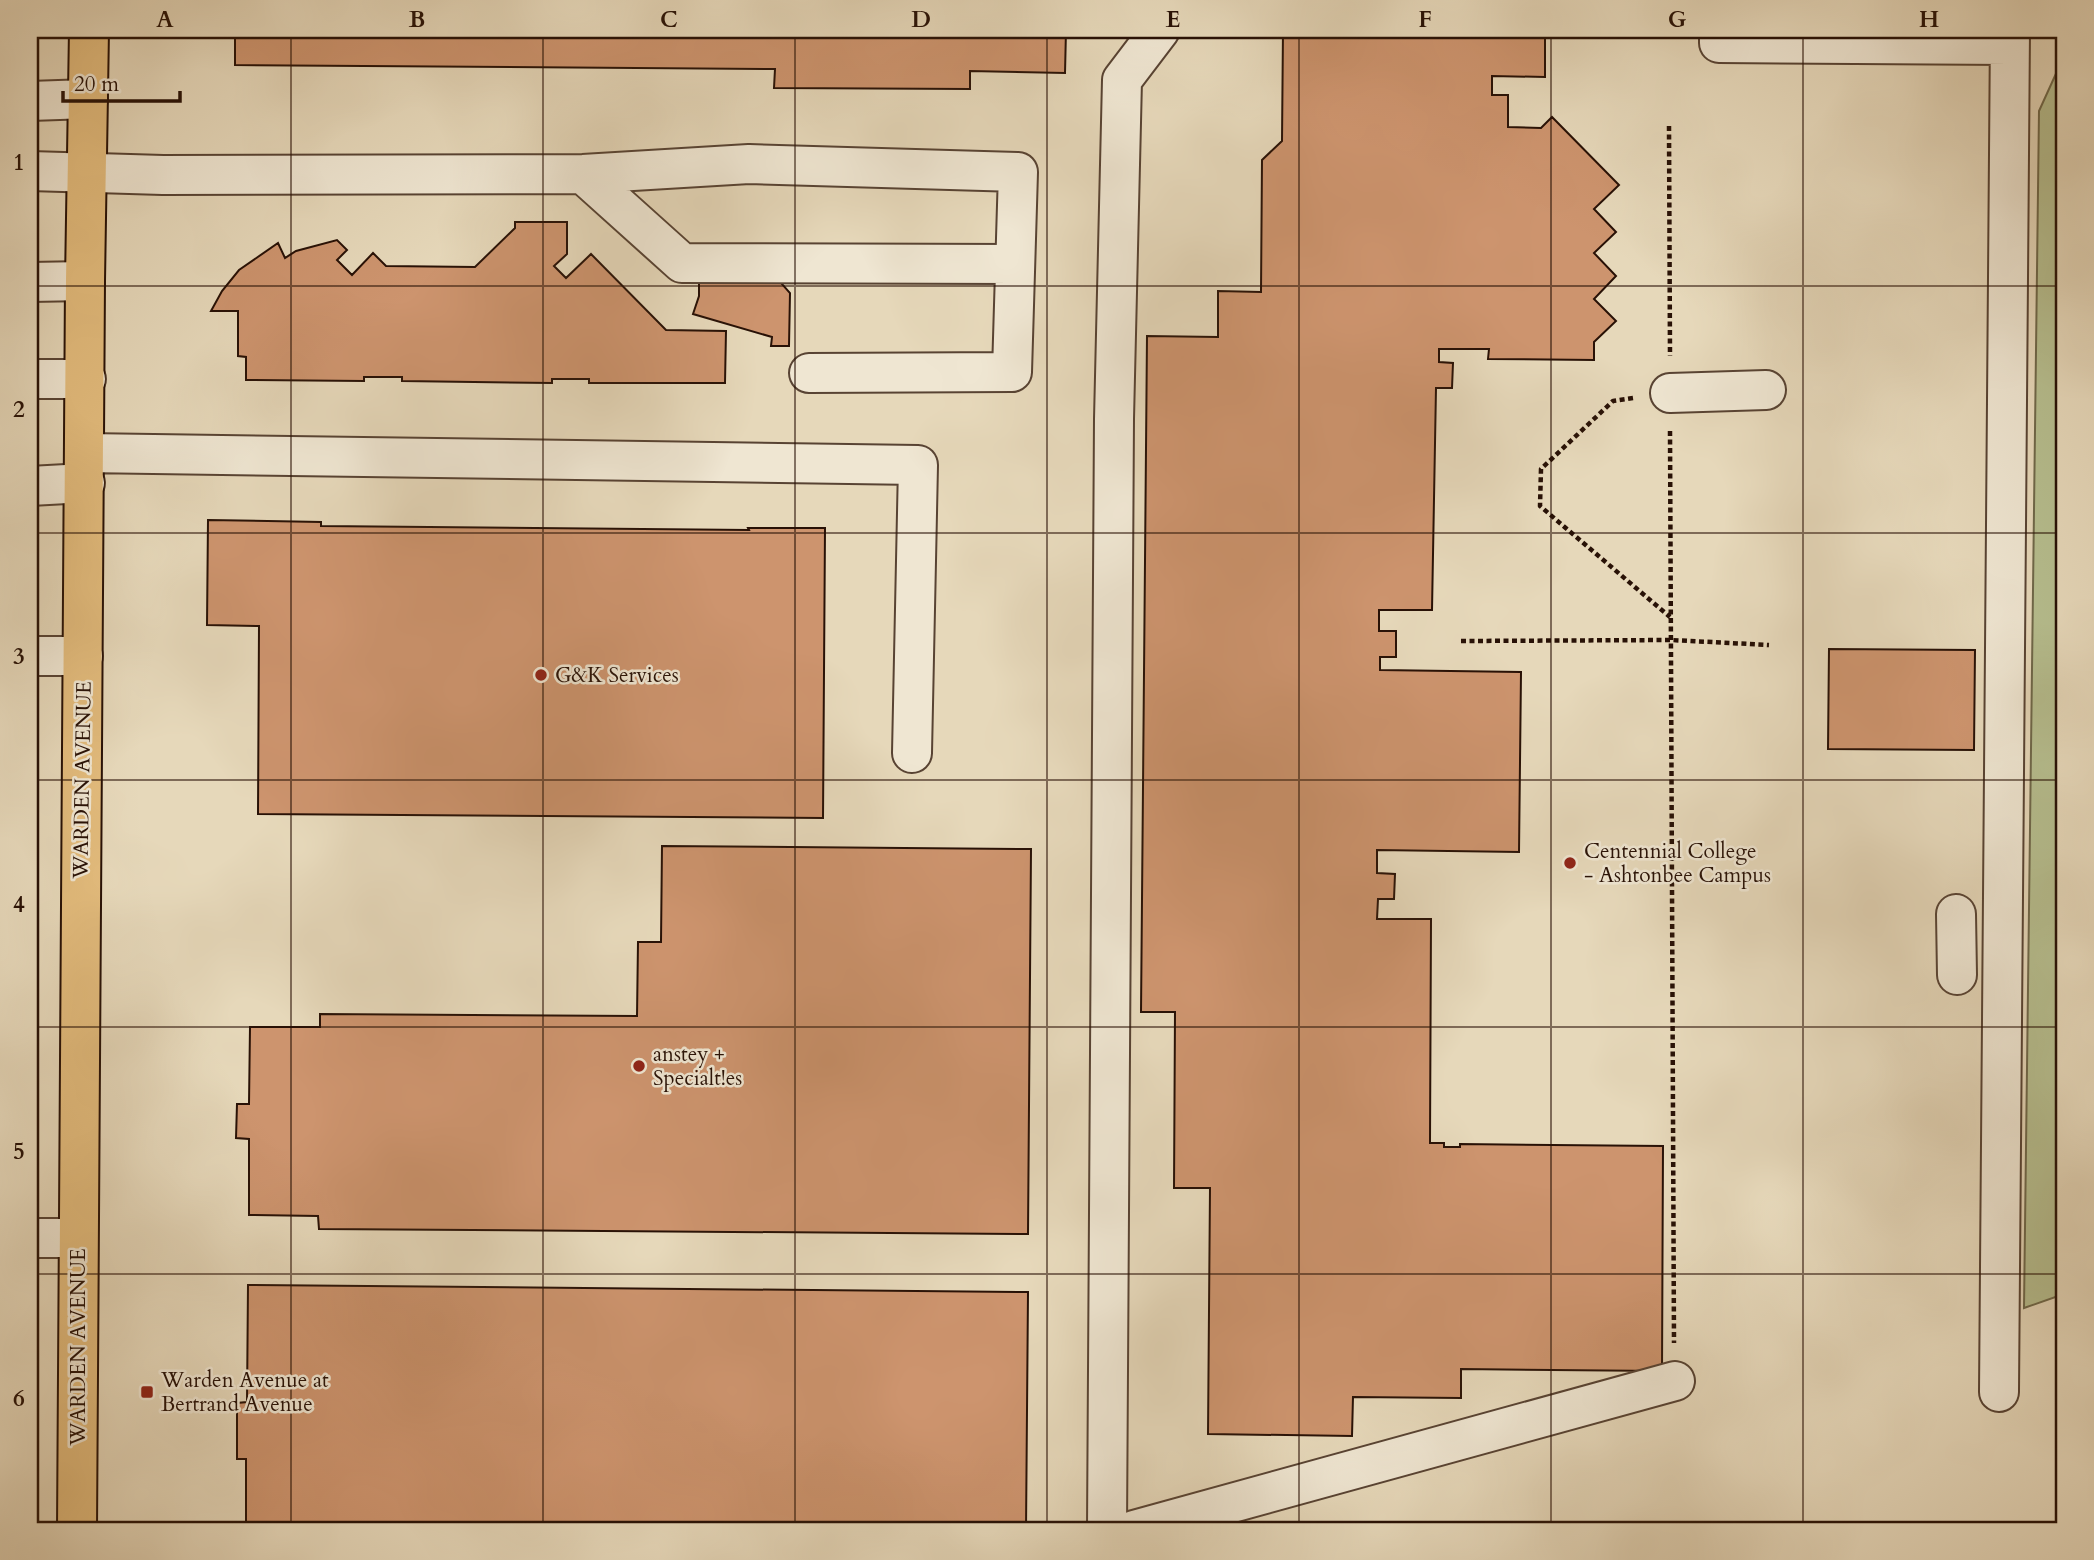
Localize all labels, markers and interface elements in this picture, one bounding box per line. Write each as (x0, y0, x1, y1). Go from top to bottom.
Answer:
text: A (156, 4, 174, 35)
text: B (409, 4, 425, 35)
text: C (660, 4, 678, 35)
text: D (911, 4, 931, 35)
text: E (1166, 4, 1180, 35)
text: F (1418, 4, 1432, 35)
text: G (1668, 4, 1687, 35)
text: H (1919, 4, 1939, 35)
scale bar (63, 60, 180, 104)
text: 20 m (74, 70, 119, 99)
text: 1 (13, 147, 25, 178)
text: 2 (13, 394, 25, 425)
text: 3 (13, 641, 25, 672)
place label: G&K Services (555, 661, 679, 690)
marker: G&K Services (533, 667, 549, 683)
street label: WARDEN AVENUE (66, 681, 99, 880)
place label: Centennial College - Ashtonbee Campus (1584, 837, 1771, 890)
marker: Centennial College - Ashtonbee Campus (1562, 855, 1578, 871)
text: 4 (13, 889, 25, 920)
place label: anstey + Specialt!es (653, 1040, 742, 1093)
marker: anstey + Specialt!es (631, 1058, 647, 1074)
text: 5 (13, 1136, 25, 1167)
street label: WARDEN AVENUE (64, 1248, 93, 1447)
place label: Warden Avenue at Bertrand Avenue (160, 1366, 329, 1419)
text: 6 (13, 1383, 25, 1414)
marker: Warden Avenue at Bertrand Avenue (139, 1384, 155, 1400)

